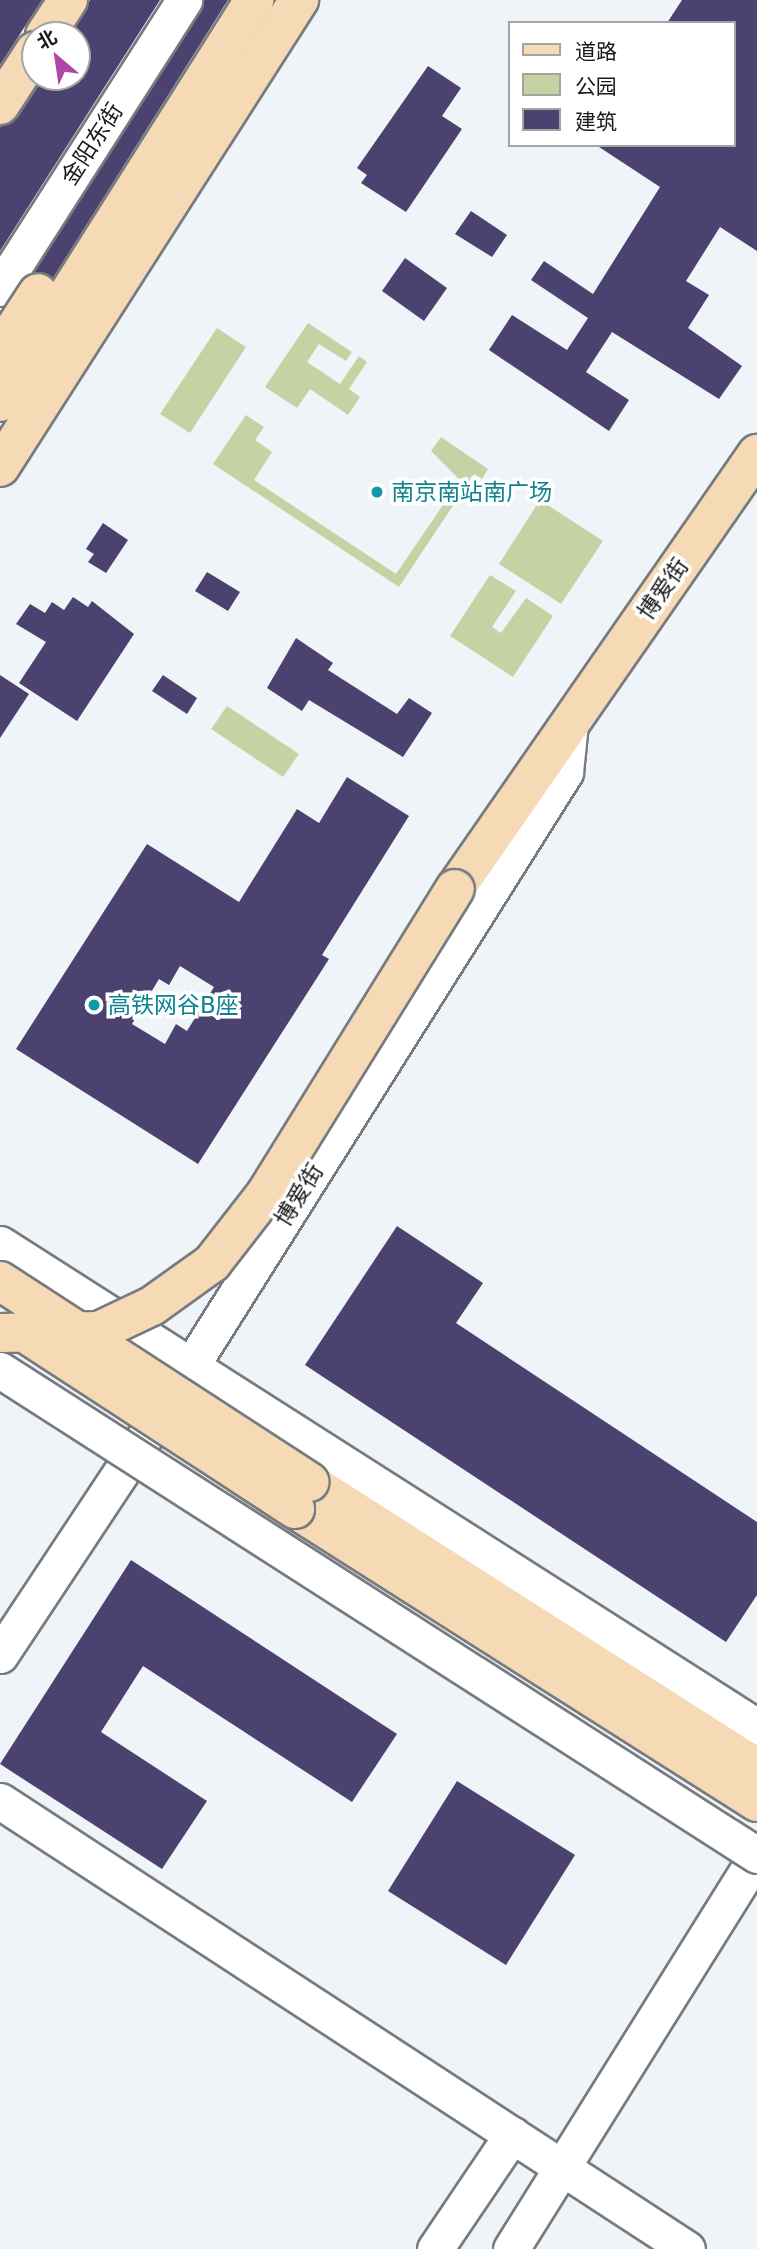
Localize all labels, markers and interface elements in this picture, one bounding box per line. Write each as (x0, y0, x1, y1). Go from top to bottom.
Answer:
north arrow (21, 21, 91, 91)
legend (508, 21, 736, 147)
text: 北 (33, 25, 60, 54)
text: 道路 (575, 40, 617, 64)
text: 公园 (575, 75, 617, 99)
street label: 金阳东街 (55, 98, 129, 190)
text: 建筑 (575, 110, 617, 134)
place label: 南京南站南广场 (391, 478, 552, 506)
marker: 南京南站南广场 (369, 484, 385, 500)
street label: 博爱街 (632, 553, 694, 625)
place label: 高铁网谷B座 (108, 991, 239, 1019)
marker: 高铁网谷B座 (86, 997, 102, 1013)
street label: 博爱街 (269, 1158, 329, 1232)

